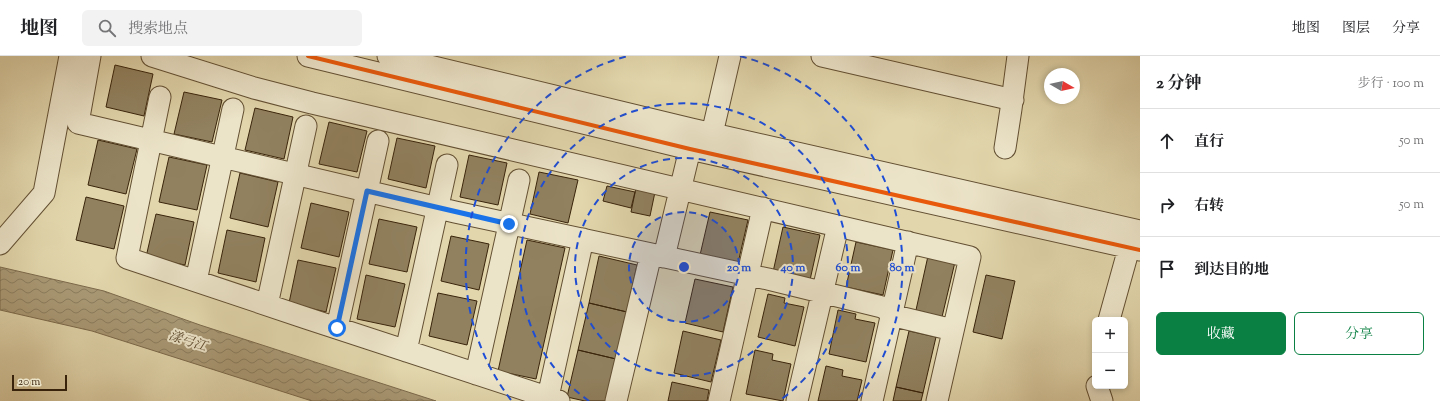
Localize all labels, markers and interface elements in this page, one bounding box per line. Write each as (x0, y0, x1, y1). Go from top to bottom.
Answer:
search box (82, 10, 362, 46)
text: 地图 (20, 16, 58, 43)
icon: search (96, 17, 118, 39)
text: 搜索地点 (128, 19, 188, 40)
text: 地图 (1292, 19, 1320, 39)
text: 图层 (1342, 19, 1370, 39)
text: 分享 (1392, 19, 1420, 39)
north arrow (1044, 68, 1080, 104)
text: 2 分钟 (1156, 72, 1202, 96)
text: 步行 · 100 m (1358, 75, 1424, 93)
icon: ahead (1156, 130, 1178, 152)
text: 直行 (1194, 132, 1224, 153)
text: 50 m (1399, 132, 1424, 150)
icon: right (1156, 194, 1178, 216)
text: 右转 (1194, 196, 1224, 217)
text: 50 m (1399, 196, 1424, 214)
route end (500, 215, 518, 233)
icon: arrive (1156, 258, 1178, 280)
text: 20 m (727, 259, 751, 277)
text: 40 m (780, 259, 805, 277)
text: 60 m (836, 259, 860, 277)
text: 80 m (890, 259, 914, 277)
centre of rings (677, 260, 691, 274)
text: 到达目的地 (1194, 260, 1269, 281)
button: 收藏 (1156, 312, 1286, 355)
button: 分享 (1294, 312, 1424, 355)
map controls (1092, 317, 1128, 389)
button: + (1092, 317, 1128, 353)
route start (328, 319, 346, 337)
water label: 漾弓江 (166, 327, 211, 357)
button: − (1092, 353, 1128, 389)
scale bar (12, 373, 67, 392)
text: 20 m (18, 374, 40, 390)

